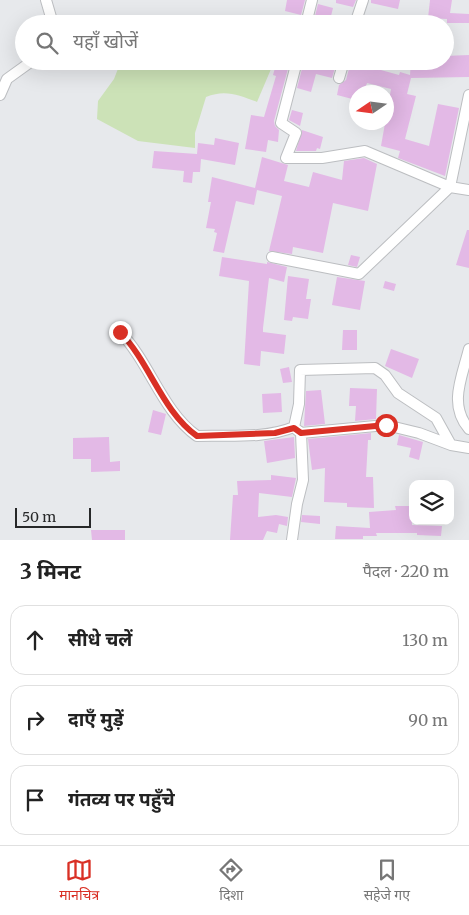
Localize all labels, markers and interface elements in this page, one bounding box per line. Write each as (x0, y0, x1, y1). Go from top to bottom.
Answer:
search box (15, 15, 454, 70)
icon: search (33, 29, 61, 57)
text: यहाँ खोजें (73, 29, 138, 53)
north arrow (349, 85, 394, 130)
route end (109, 321, 132, 344)
route start (375, 414, 398, 437)
map controls (409, 480, 454, 525)
button: layers (409, 480, 454, 525)
scale bar (15, 505, 91, 528)
text: 50 m (22, 508, 56, 526)
text: 3 मिनट (20, 558, 81, 585)
text: पैदल · 220 m (363, 561, 449, 581)
icon: ahead (21, 626, 49, 654)
text: सीधे चलें (68, 627, 132, 651)
text: 130 m (402, 630, 448, 650)
icon: right (21, 706, 49, 734)
text: दाएँ मुड़ें (68, 707, 124, 731)
text: 90 m (408, 710, 448, 730)
icon: arrive (21, 786, 49, 814)
text: गंतव्य पर पहुँचे (68, 787, 175, 811)
tab: मानचित्र (59, 856, 99, 906)
tab: दिशा (217, 856, 245, 906)
tab: सहेजे गए (364, 856, 410, 906)

